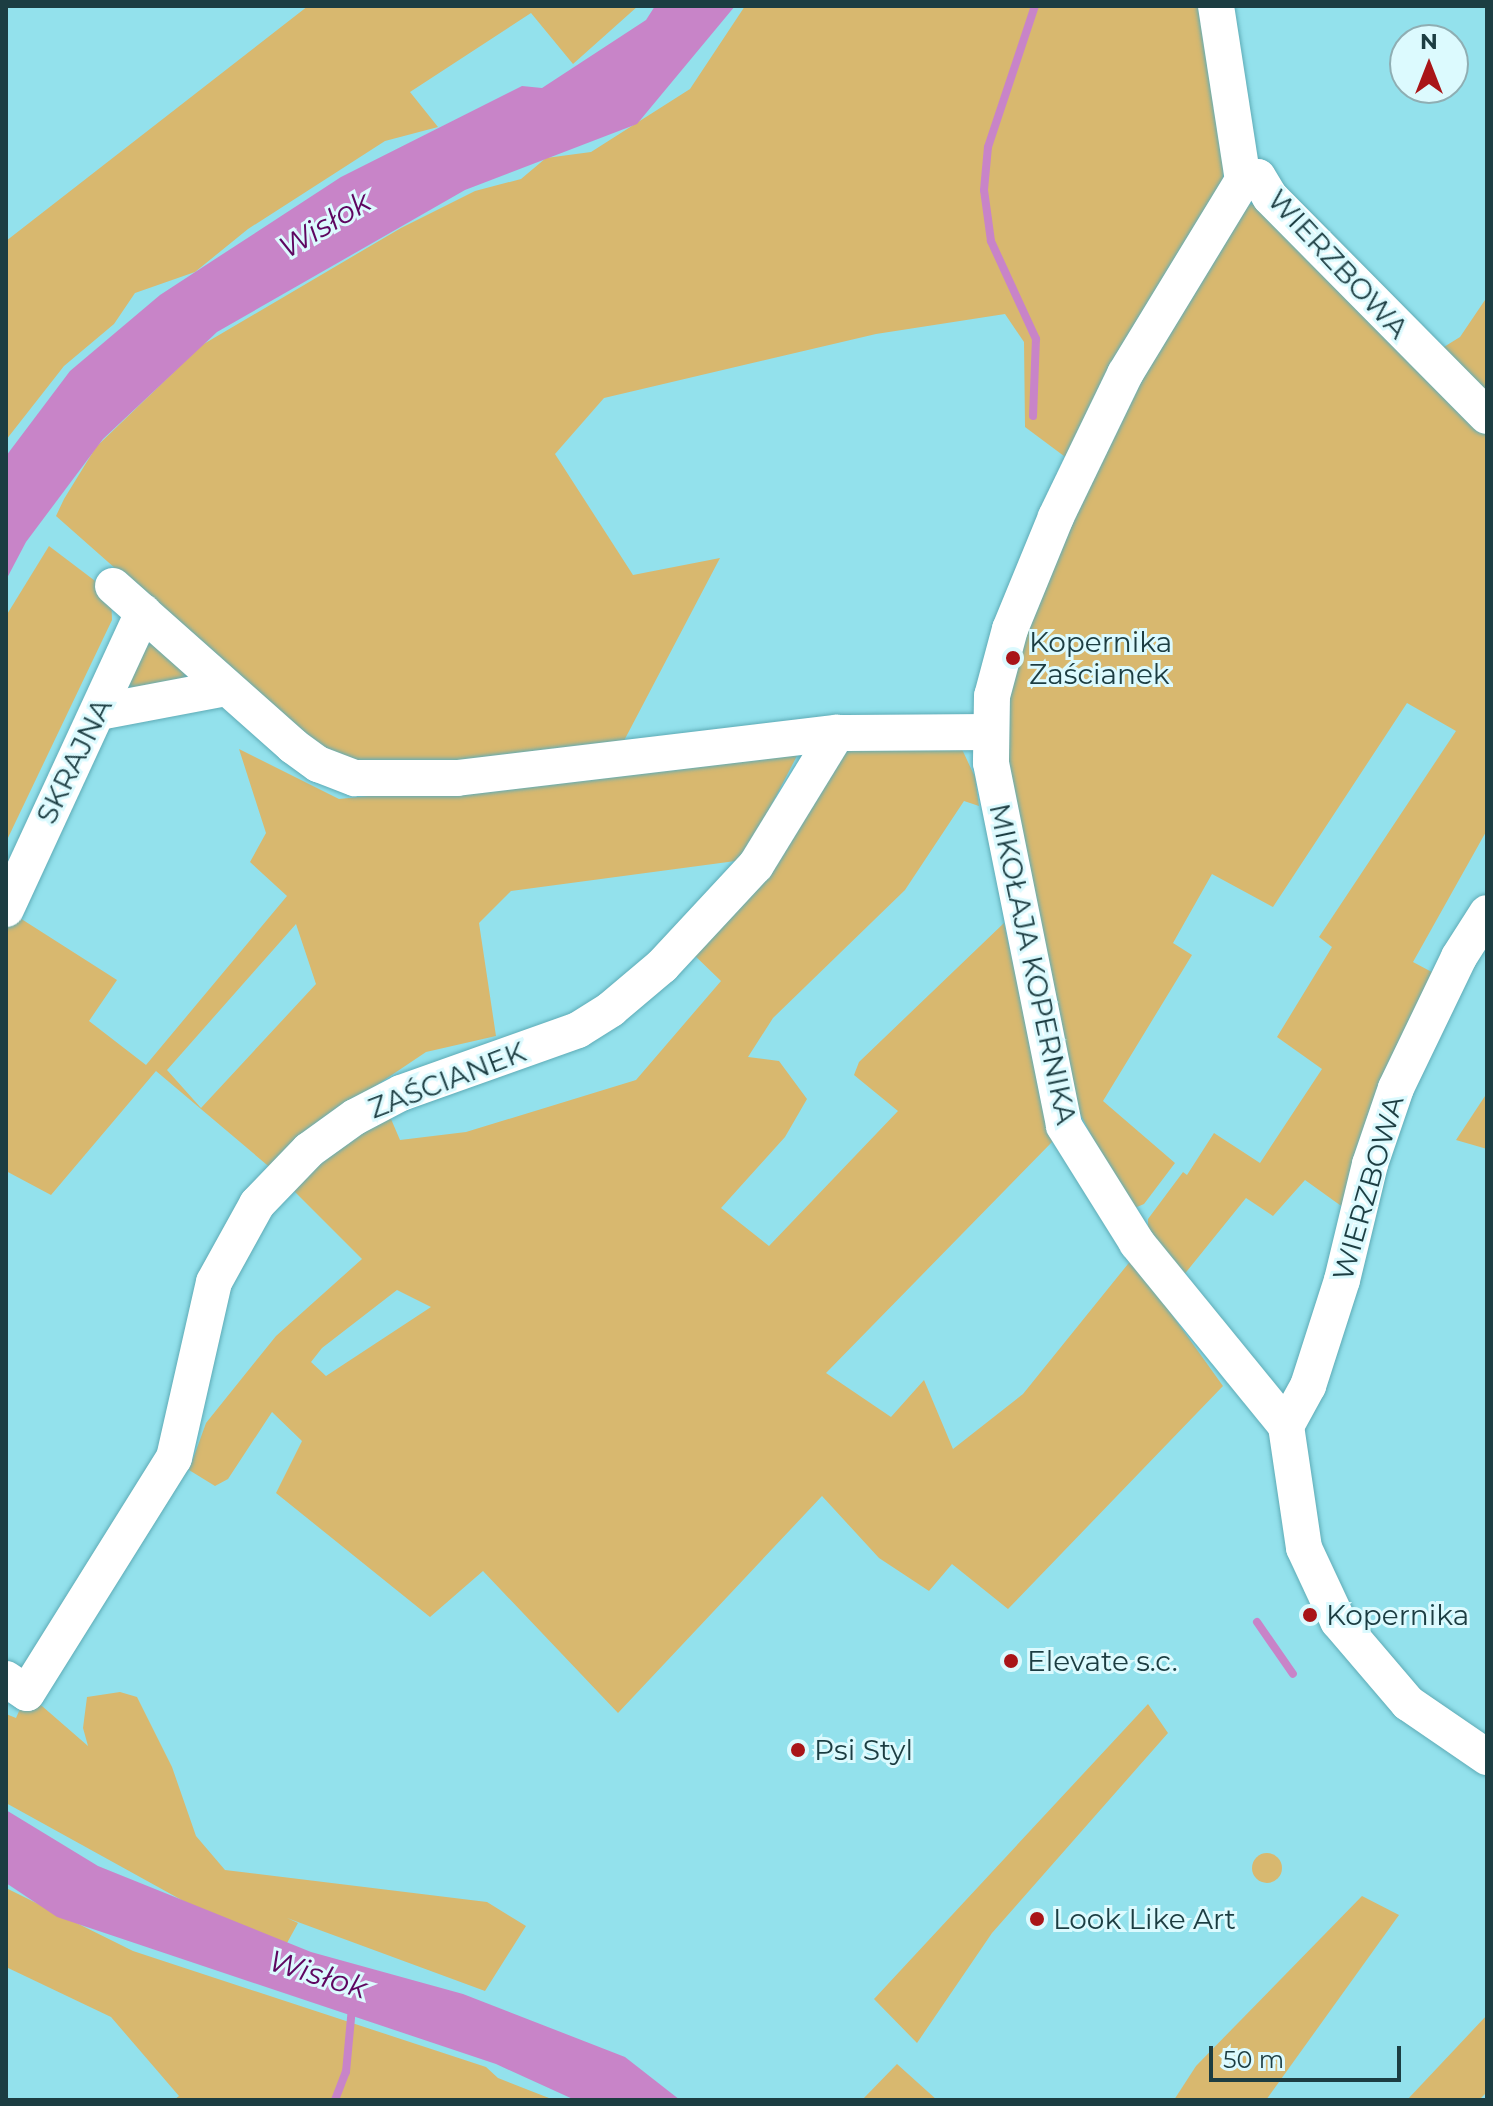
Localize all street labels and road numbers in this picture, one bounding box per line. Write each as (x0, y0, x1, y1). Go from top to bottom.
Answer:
street label: WIERZBOWA (1261, 183, 1415, 345)
street label: SKRAJNA (29, 693, 119, 829)
street label: MIKOŁAJA KOPERNIKA (983, 800, 1083, 1128)
street label: ZAŚCIANEK (364, 1035, 530, 1125)
street label: WIERZBOWA (1326, 1092, 1410, 1284)

